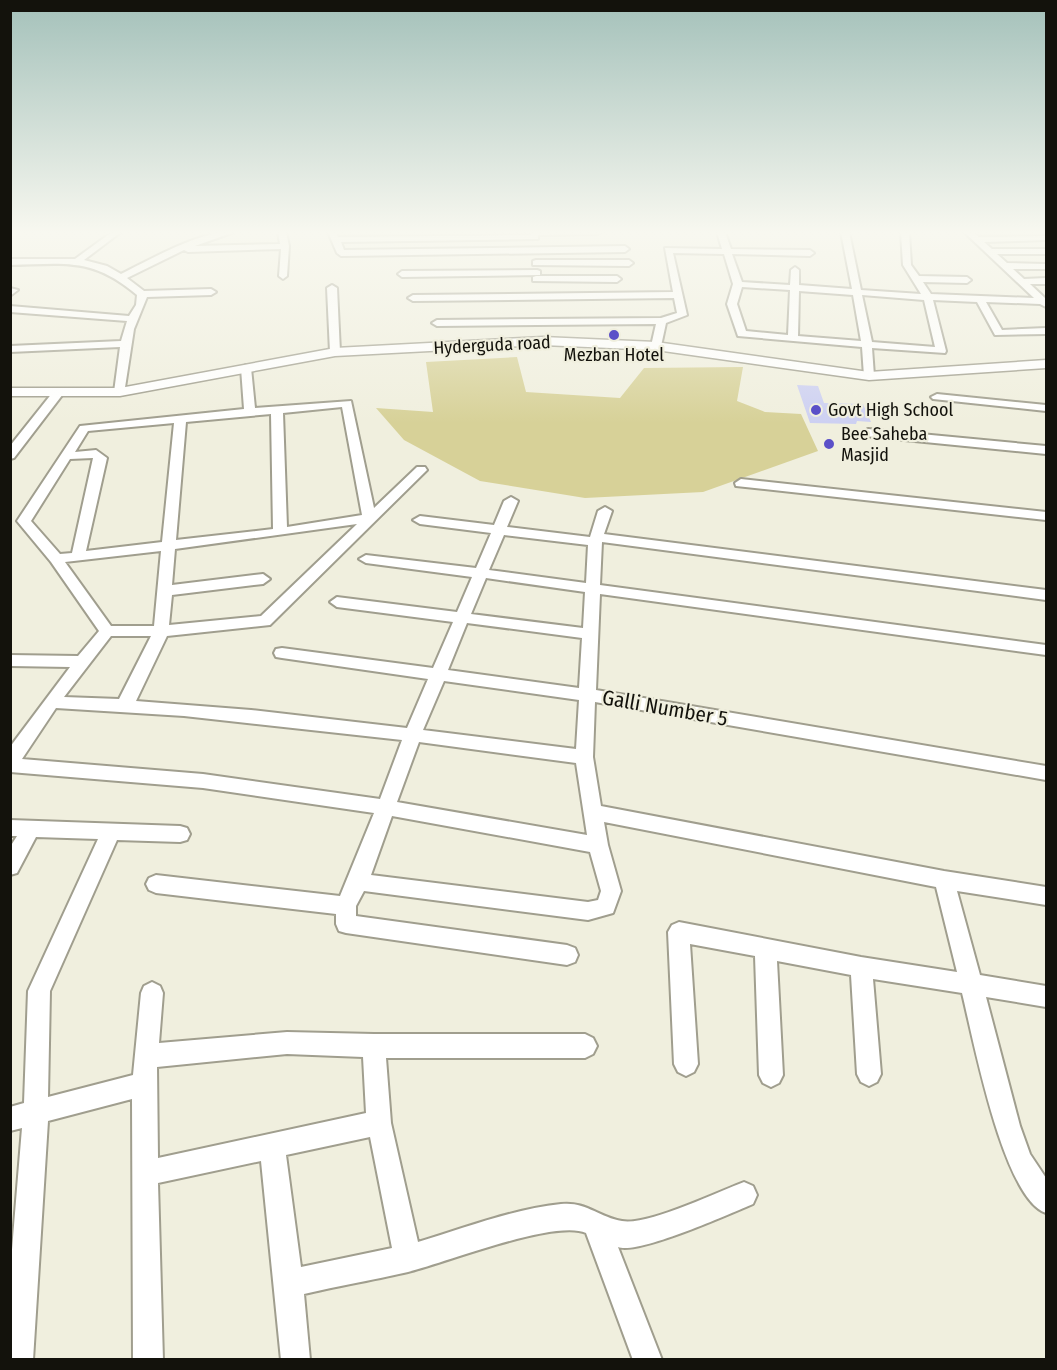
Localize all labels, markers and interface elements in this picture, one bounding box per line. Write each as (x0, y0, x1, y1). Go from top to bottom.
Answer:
marker: Mezban Hotel (607, 328, 621, 342)
street label: Hyderguda road (433, 331, 551, 359)
place label: Mezban Hotel (564, 344, 664, 366)
place label: Govt High School (828, 399, 954, 421)
marker: Govt High School (809, 403, 823, 417)
place label: Bee Saheba Masjid (841, 423, 927, 466)
marker: Bee Saheba Masjid (822, 437, 836, 451)
street label: Galli Number 5 (600, 684, 730, 732)

